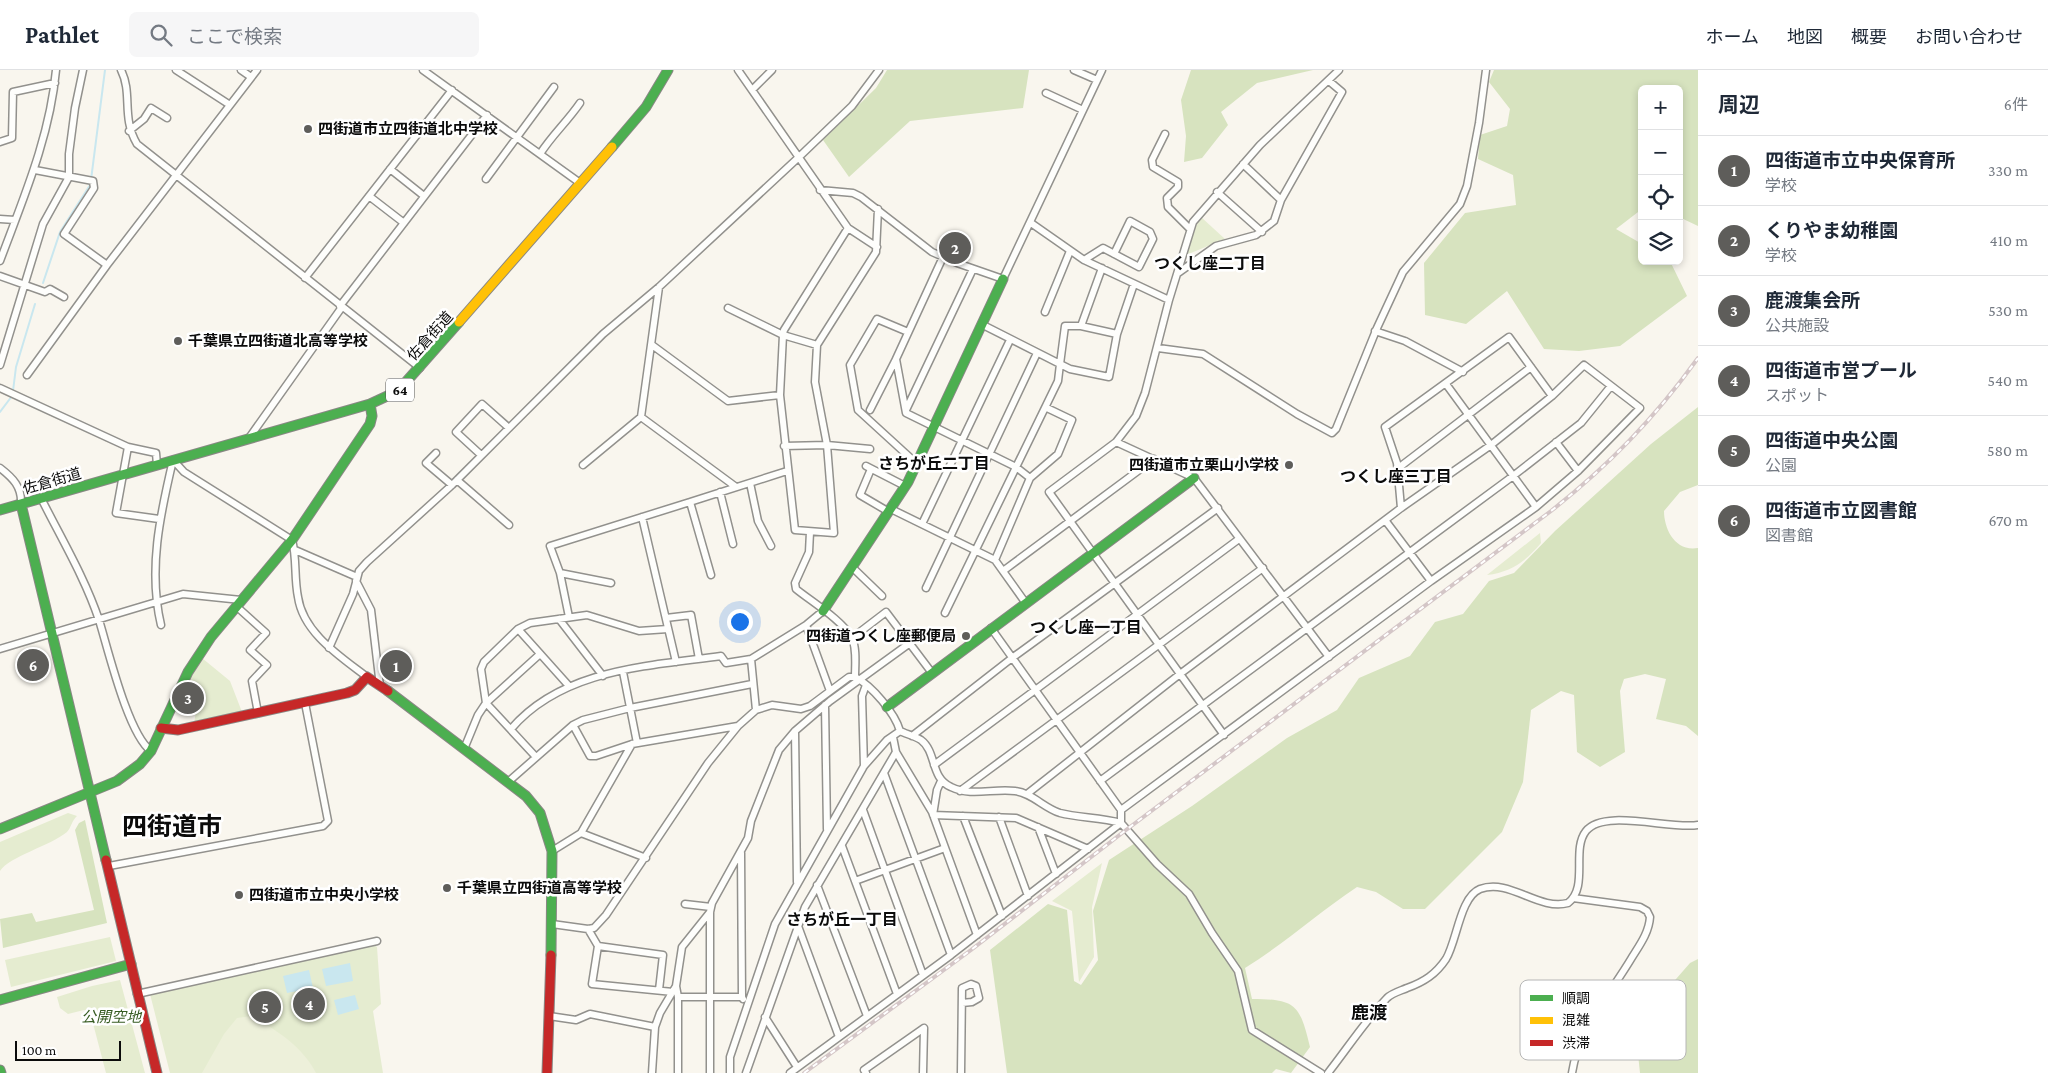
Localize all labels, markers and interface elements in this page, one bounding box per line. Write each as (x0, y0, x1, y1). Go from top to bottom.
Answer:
search box (129, 12, 479, 57)
text: Pathlet (25, 21, 99, 48)
icon: search (147, 21, 175, 49)
text: ここで検索 (187, 26, 282, 47)
text: ホーム (1706, 27, 1759, 47)
text: 地図 (1787, 27, 1823, 47)
text: 概要 (1851, 27, 1887, 47)
text: お問い合わせ (1915, 27, 2023, 47)
map controls (1638, 85, 1683, 265)
button: + (1638, 85, 1683, 130)
text: 周辺 (1718, 93, 1760, 117)
text: 6件 (2004, 96, 2028, 113)
place label: 四街道市立四街道北中学校 (318, 121, 498, 137)
marker: 四街道市立四街道北中学校 (302, 123, 314, 135)
button: − (1638, 130, 1683, 175)
text: 四街道市立中央保育所 (1765, 150, 1955, 171)
text: 1 (1731, 162, 1737, 179)
text: 330 m (1988, 162, 2028, 179)
button: locate (1638, 175, 1683, 220)
text: 学校 (1765, 177, 1797, 194)
button: layers (1638, 220, 1683, 265)
text: くりやま幼稚園 (1765, 220, 1898, 241)
pin: 2 (939, 229, 971, 267)
text: 2 (1730, 232, 1738, 249)
text: 410 m (1990, 232, 2028, 249)
text: 学校 (1765, 247, 1797, 264)
district label: つくし座二丁目 (1154, 255, 1266, 272)
text: 鹿渡集会所 (1765, 290, 1860, 311)
text: 3 (1730, 302, 1738, 319)
text: 530 m (1988, 302, 2028, 319)
street label: 佐倉街道 (404, 308, 456, 364)
text: 公共施設 (1765, 317, 1829, 334)
place label: 千葉県立四街道北高等学校 (188, 333, 368, 349)
marker: 千葉県立四街道北高等学校 (172, 335, 184, 347)
text: 四街道市営プール (1765, 360, 1917, 381)
text: 4 (1730, 372, 1738, 389)
text: 540 m (1987, 372, 2028, 389)
road number: 64 (386, 378, 414, 402)
text: スポット (1765, 387, 1829, 404)
text: 四街道中央公園 (1765, 430, 1898, 451)
text: 5 (1730, 442, 1738, 459)
text: 580 m (1987, 442, 2028, 459)
district label: さちが丘二丁目 (878, 455, 990, 472)
place label: 四街道市立栗山小学校 (1129, 457, 1279, 473)
text: 公園 (1765, 457, 1797, 474)
marker: 四街道市立栗山小学校 (1283, 459, 1295, 471)
street label: 佐倉街道 (21, 465, 83, 497)
district label: つくし座三丁目 (1340, 468, 1452, 485)
text: 四街道市立図書館 (1765, 500, 1917, 521)
text: 6 (1730, 512, 1738, 529)
text: 670 m (1988, 512, 2028, 529)
text: 図書館 (1765, 527, 1813, 544)
your location (727, 609, 753, 635)
district label: つくし座一丁目 (1030, 619, 1142, 636)
place label: 四街道つくし座郵便局 (806, 628, 956, 644)
marker: 四街道つくし座郵便局 (960, 630, 972, 642)
pin: 6 (17, 646, 49, 684)
pin: 1 (380, 647, 412, 685)
pin: 3 (172, 679, 204, 717)
district label: 四街道市 (122, 813, 222, 840)
place label: 千葉県立四街道高等学校 (457, 880, 622, 896)
marker: 千葉県立四街道高等学校 (441, 882, 453, 894)
place label: 四街道市立中央小学校 (249, 887, 399, 903)
marker: 四街道市立中央小学校 (233, 889, 245, 901)
district label: さちが丘一丁目 (786, 911, 898, 928)
legend (1520, 980, 1686, 1060)
pin: 4 (293, 985, 325, 1023)
pin: 5 (249, 988, 281, 1026)
text: 順調 (1562, 990, 1590, 1006)
district label: 鹿渡 (1351, 1003, 1387, 1023)
park label: 公開空地 (81, 1009, 143, 1025)
text: 混雑 (1562, 1012, 1590, 1028)
text: 渋滞 (1562, 1035, 1590, 1051)
scale bar (15, 1038, 121, 1061)
text: 100 m (22, 1042, 56, 1058)

